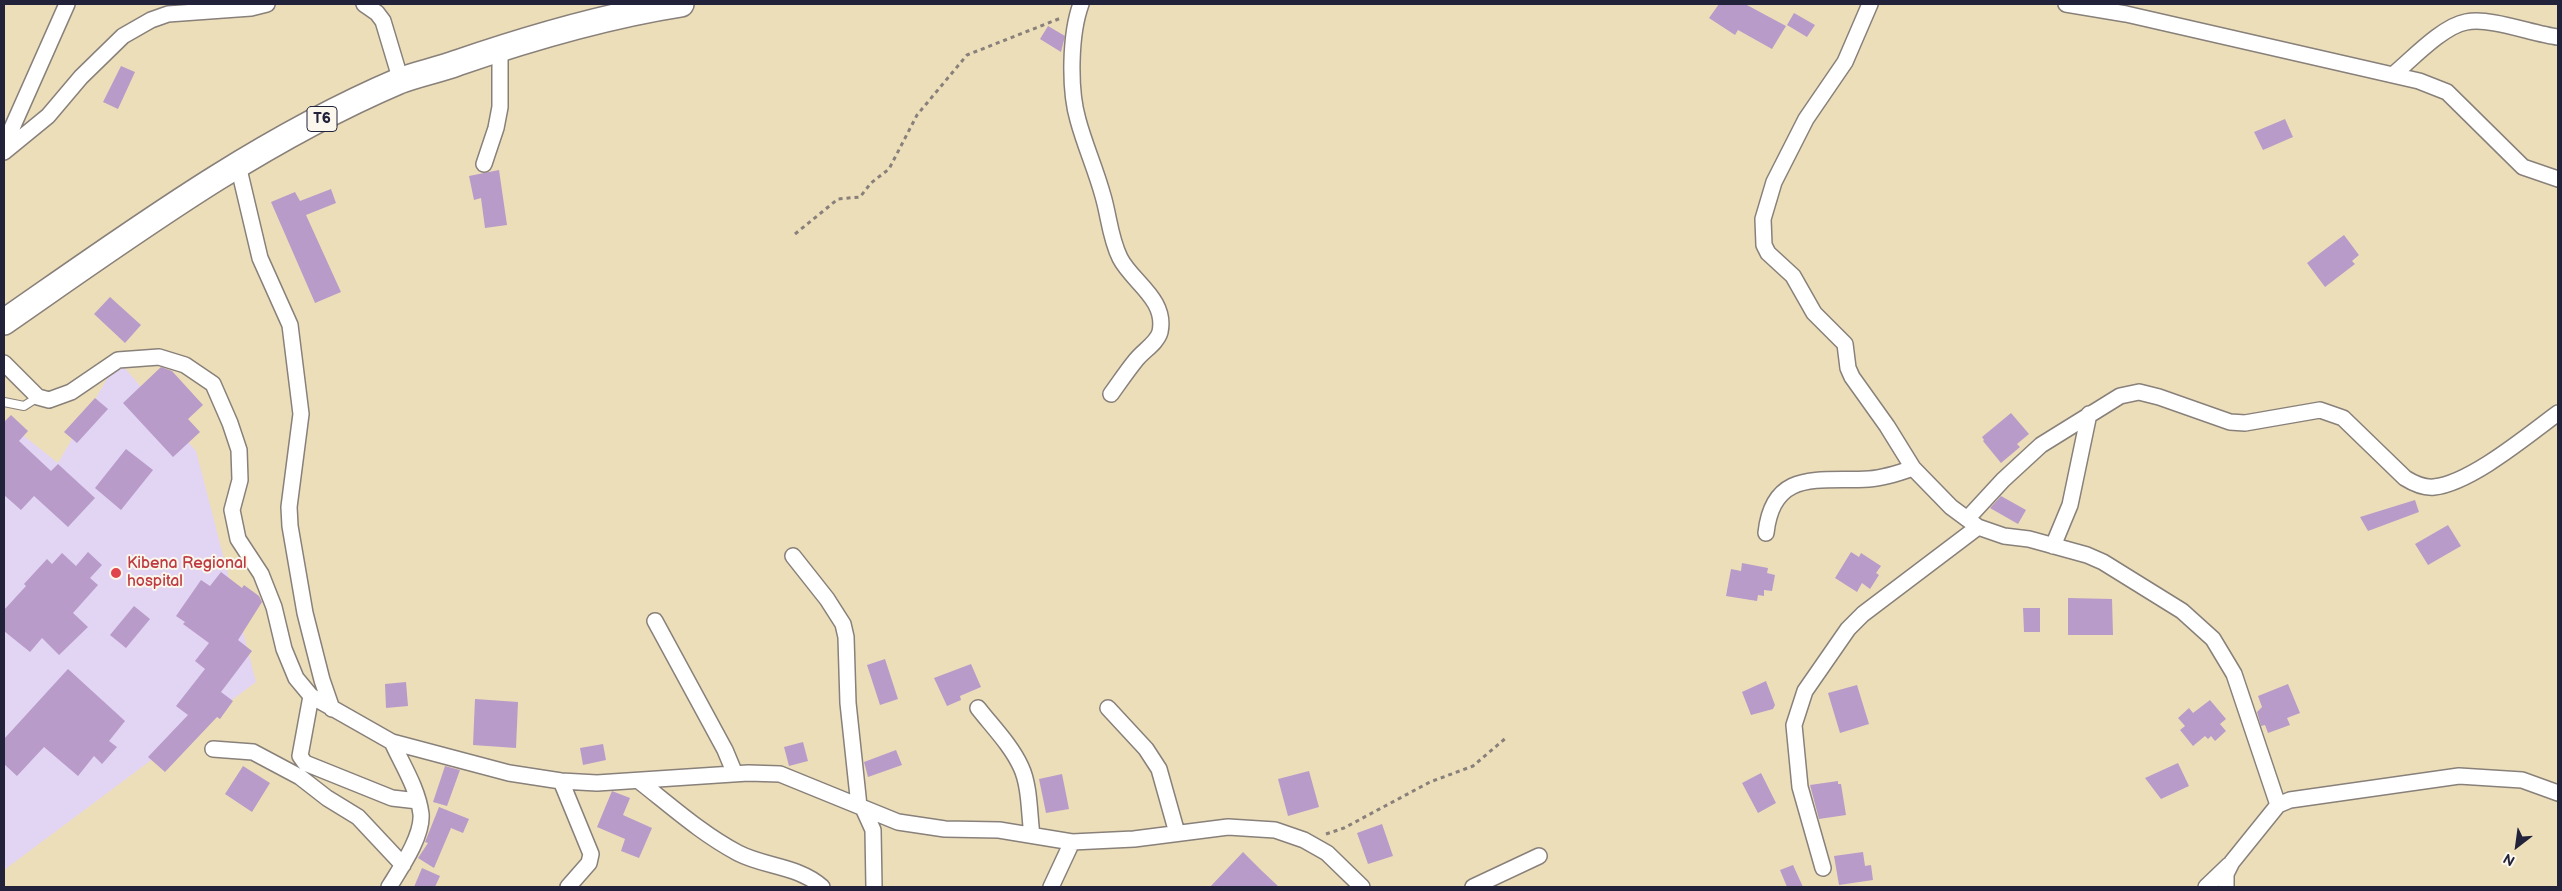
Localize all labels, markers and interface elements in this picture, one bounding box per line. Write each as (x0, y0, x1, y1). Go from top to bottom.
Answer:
road number: T6 (307, 106, 337, 132)
place label: Kibena Regional hospital (127, 554, 247, 592)
marker: Kibena Regional hospital (109, 566, 123, 580)
north arrow (2492, 821, 2542, 871)
text: N (2500, 849, 2518, 869)

